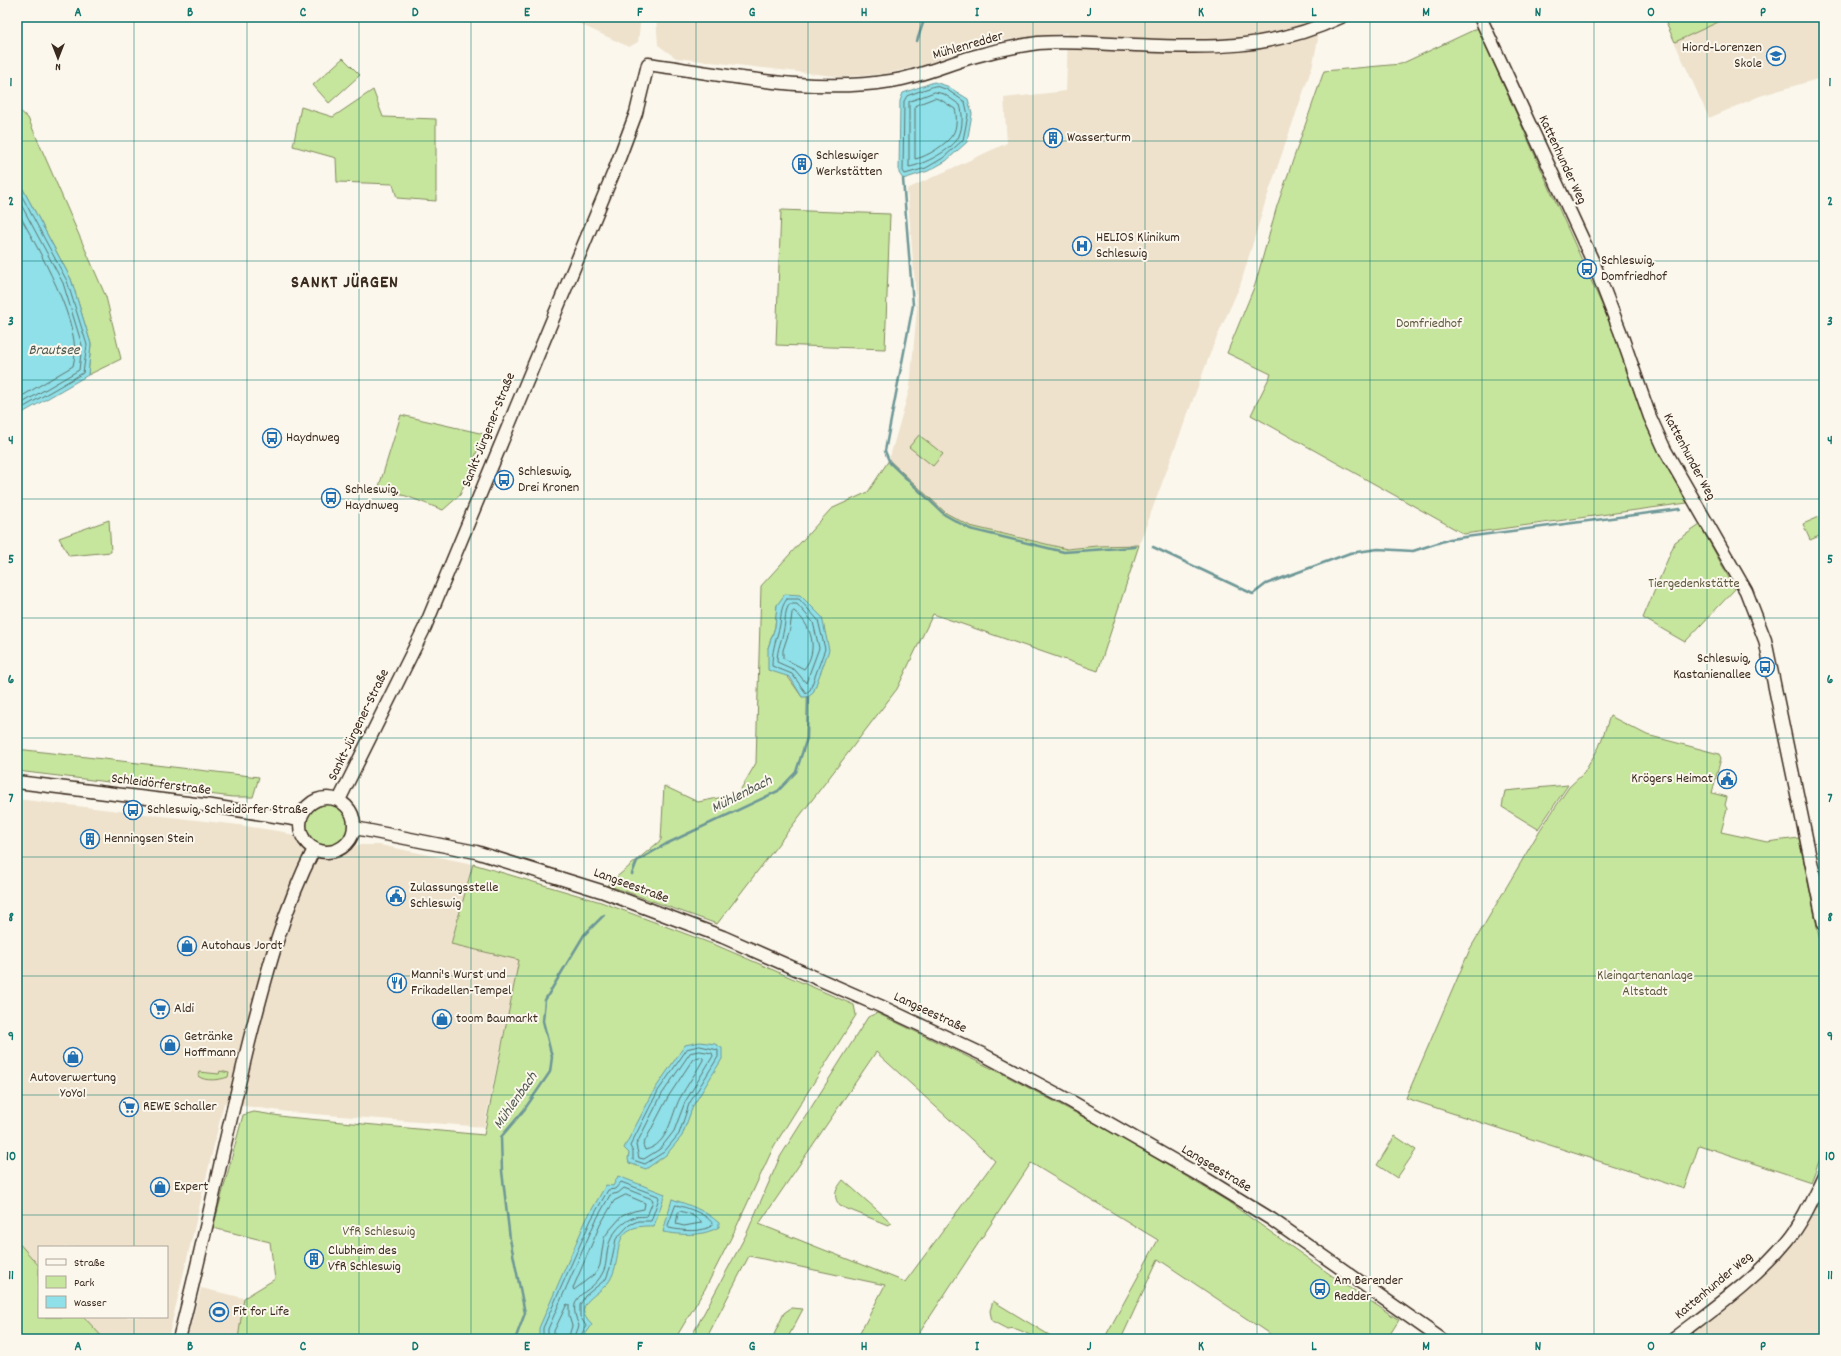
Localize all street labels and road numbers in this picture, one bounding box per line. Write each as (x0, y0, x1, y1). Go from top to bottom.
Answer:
street label: Mühlenredder (930, 26, 1006, 66)
street label: Kattenhunder Weg (1533, 112, 1591, 208)
street label: Sankt-Jürgener-Straße (457, 370, 521, 490)
street label: Kattenhunder Weg (1658, 410, 1720, 504)
street label: Sankt-Jürgener-Straße (323, 666, 395, 784)
street label: Schleidörferstraße (110, 769, 212, 801)
street label: Langseestraße (591, 863, 671, 909)
street label: Langseestraße (890, 987, 970, 1039)
street label: Langseestraße (1177, 1140, 1255, 1198)
street label: Kattenhunder Weg (1671, 1247, 1757, 1325)

